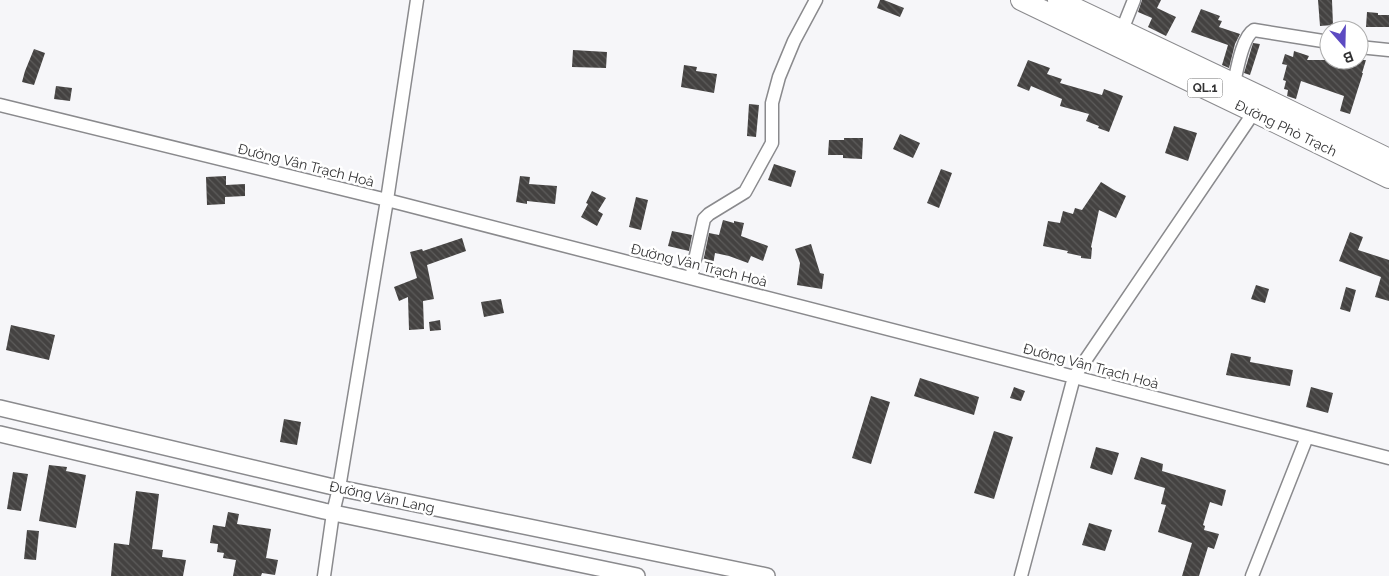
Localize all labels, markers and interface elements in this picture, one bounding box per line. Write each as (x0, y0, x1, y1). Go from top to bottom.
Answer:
north arrow (1319, 20, 1369, 70)
text: B (1341, 48, 1356, 67)
road number: QL.1 (1188, 78, 1222, 98)
street label: Đường Phò Trạch (1233, 96, 1339, 160)
street label: Đường Vân Trạch Hoà (236, 140, 376, 190)
street label: Đường Vân Trạch Hoà (629, 240, 769, 290)
street label: Đường Vân Trạch Hoà (1021, 340, 1161, 392)
street label: Đường Văn Lang (328, 478, 436, 516)

